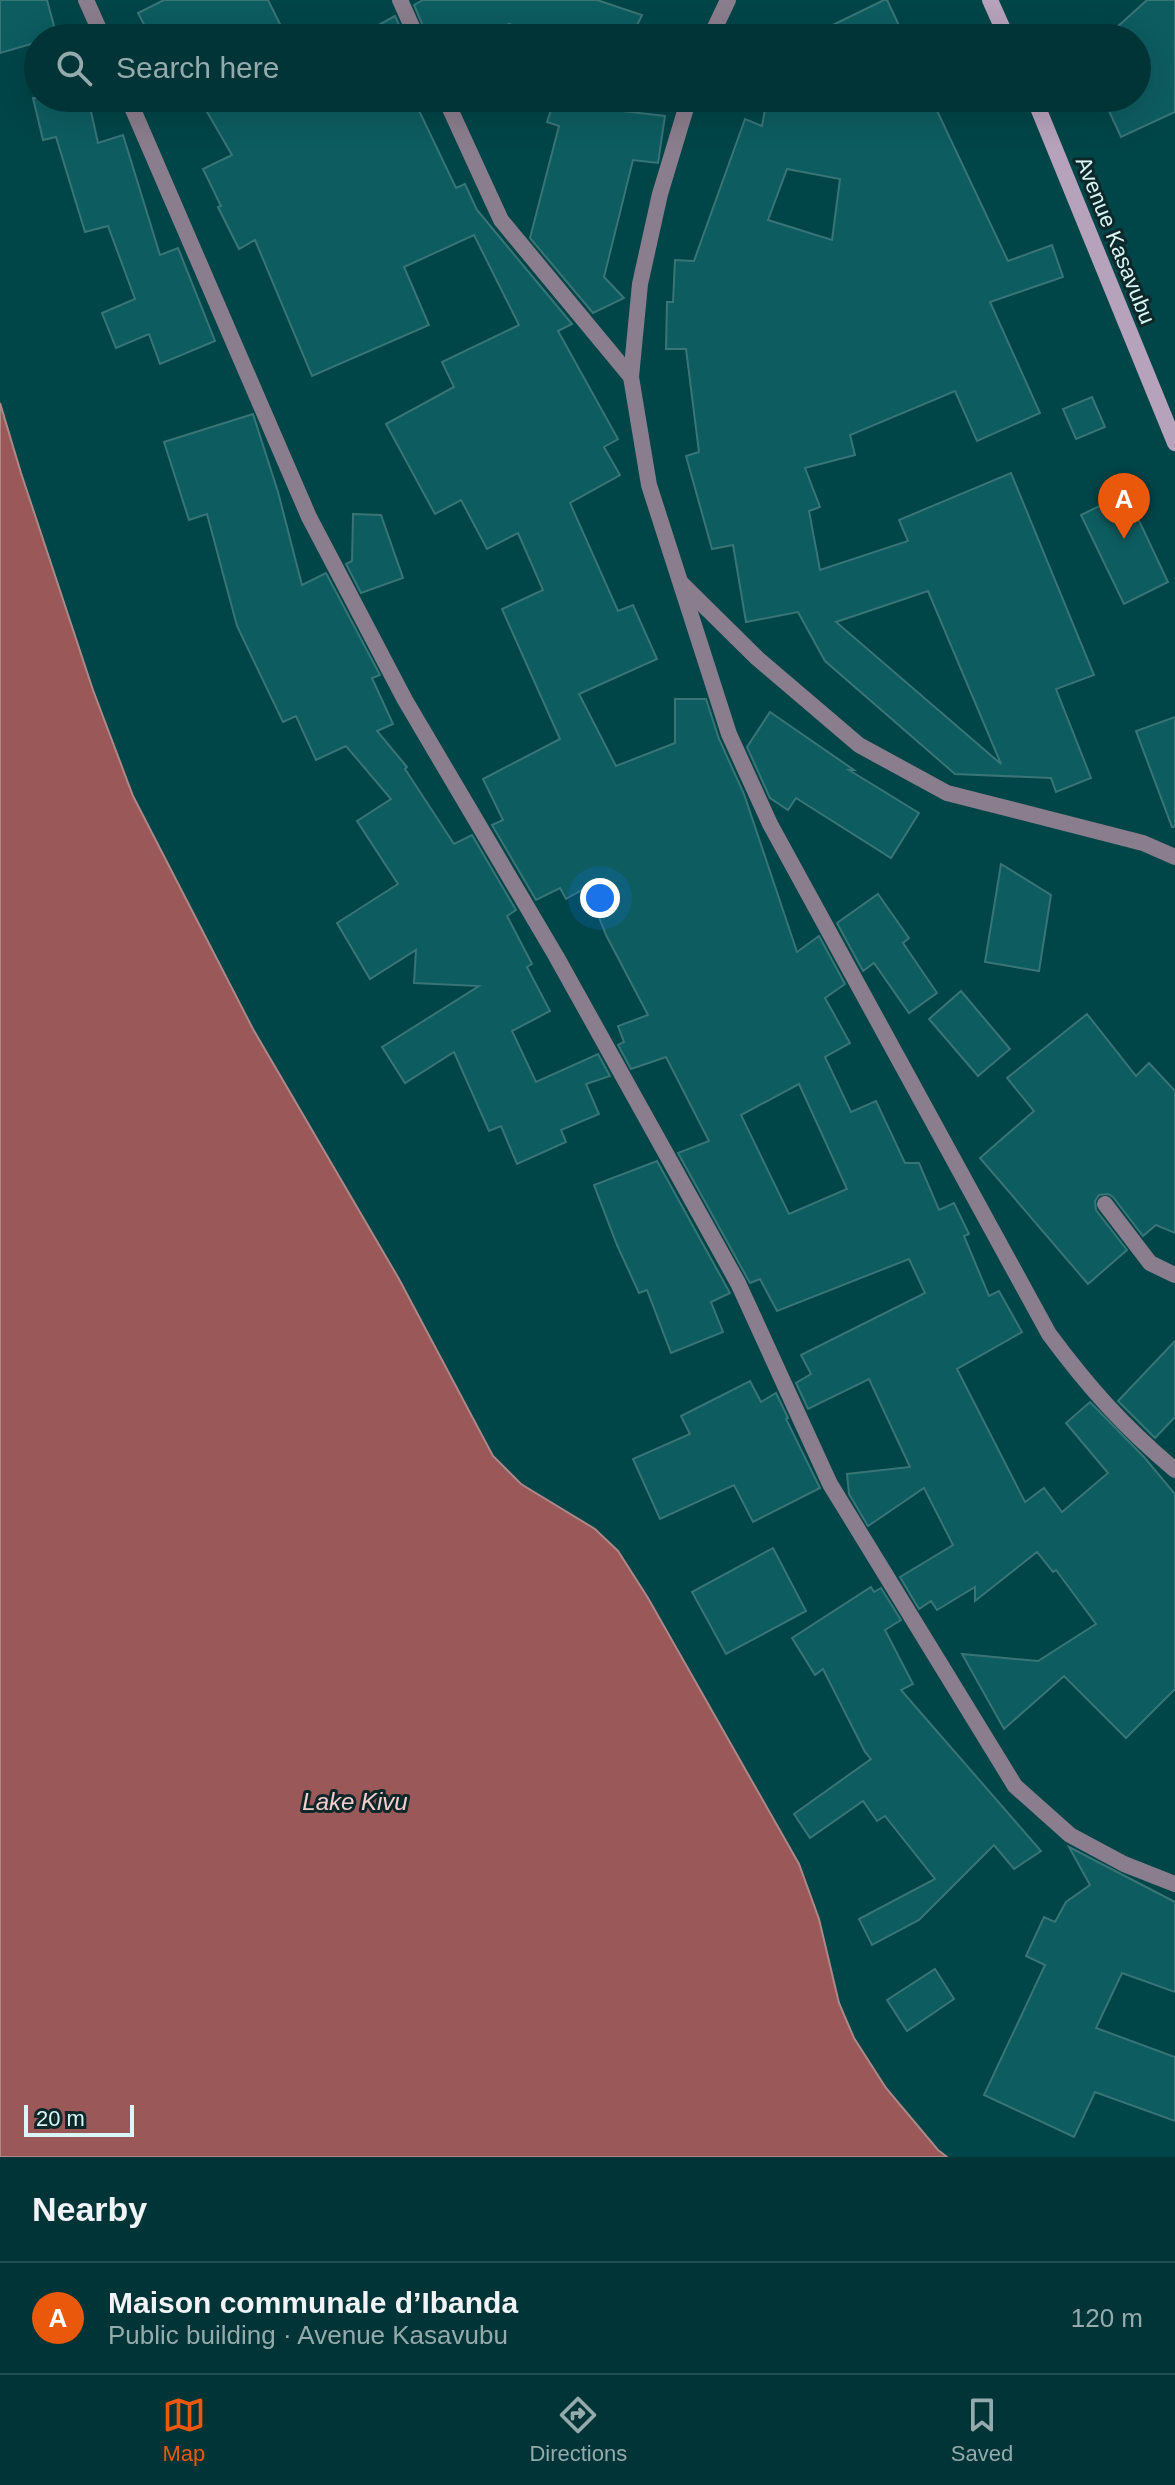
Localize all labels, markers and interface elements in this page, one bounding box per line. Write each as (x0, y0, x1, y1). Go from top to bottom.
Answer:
search box (24, 24, 1151, 112)
icon: search (52, 46, 96, 90)
text: Search here (116, 51, 279, 84)
street label: Avenue Kasavubu (1071, 153, 1161, 327)
pin: A (1098, 473, 1150, 539)
your location (580, 878, 620, 918)
water label: Lake Kivu (302, 1788, 408, 1815)
scale bar (24, 2101, 134, 2137)
text: 20 m (36, 2106, 85, 2131)
text: Nearby (32, 2190, 147, 2228)
text: Maison communale d’Ibanda (108, 2286, 518, 2319)
text: A (49, 2303, 67, 2333)
text: 120 m (1071, 2303, 1143, 2333)
text: Public building · Avenue Kasavubu (108, 2320, 508, 2350)
tab: Map (162, 2393, 206, 2467)
tab: Directions (529, 2393, 627, 2467)
tab: Saved (951, 2393, 1013, 2467)

